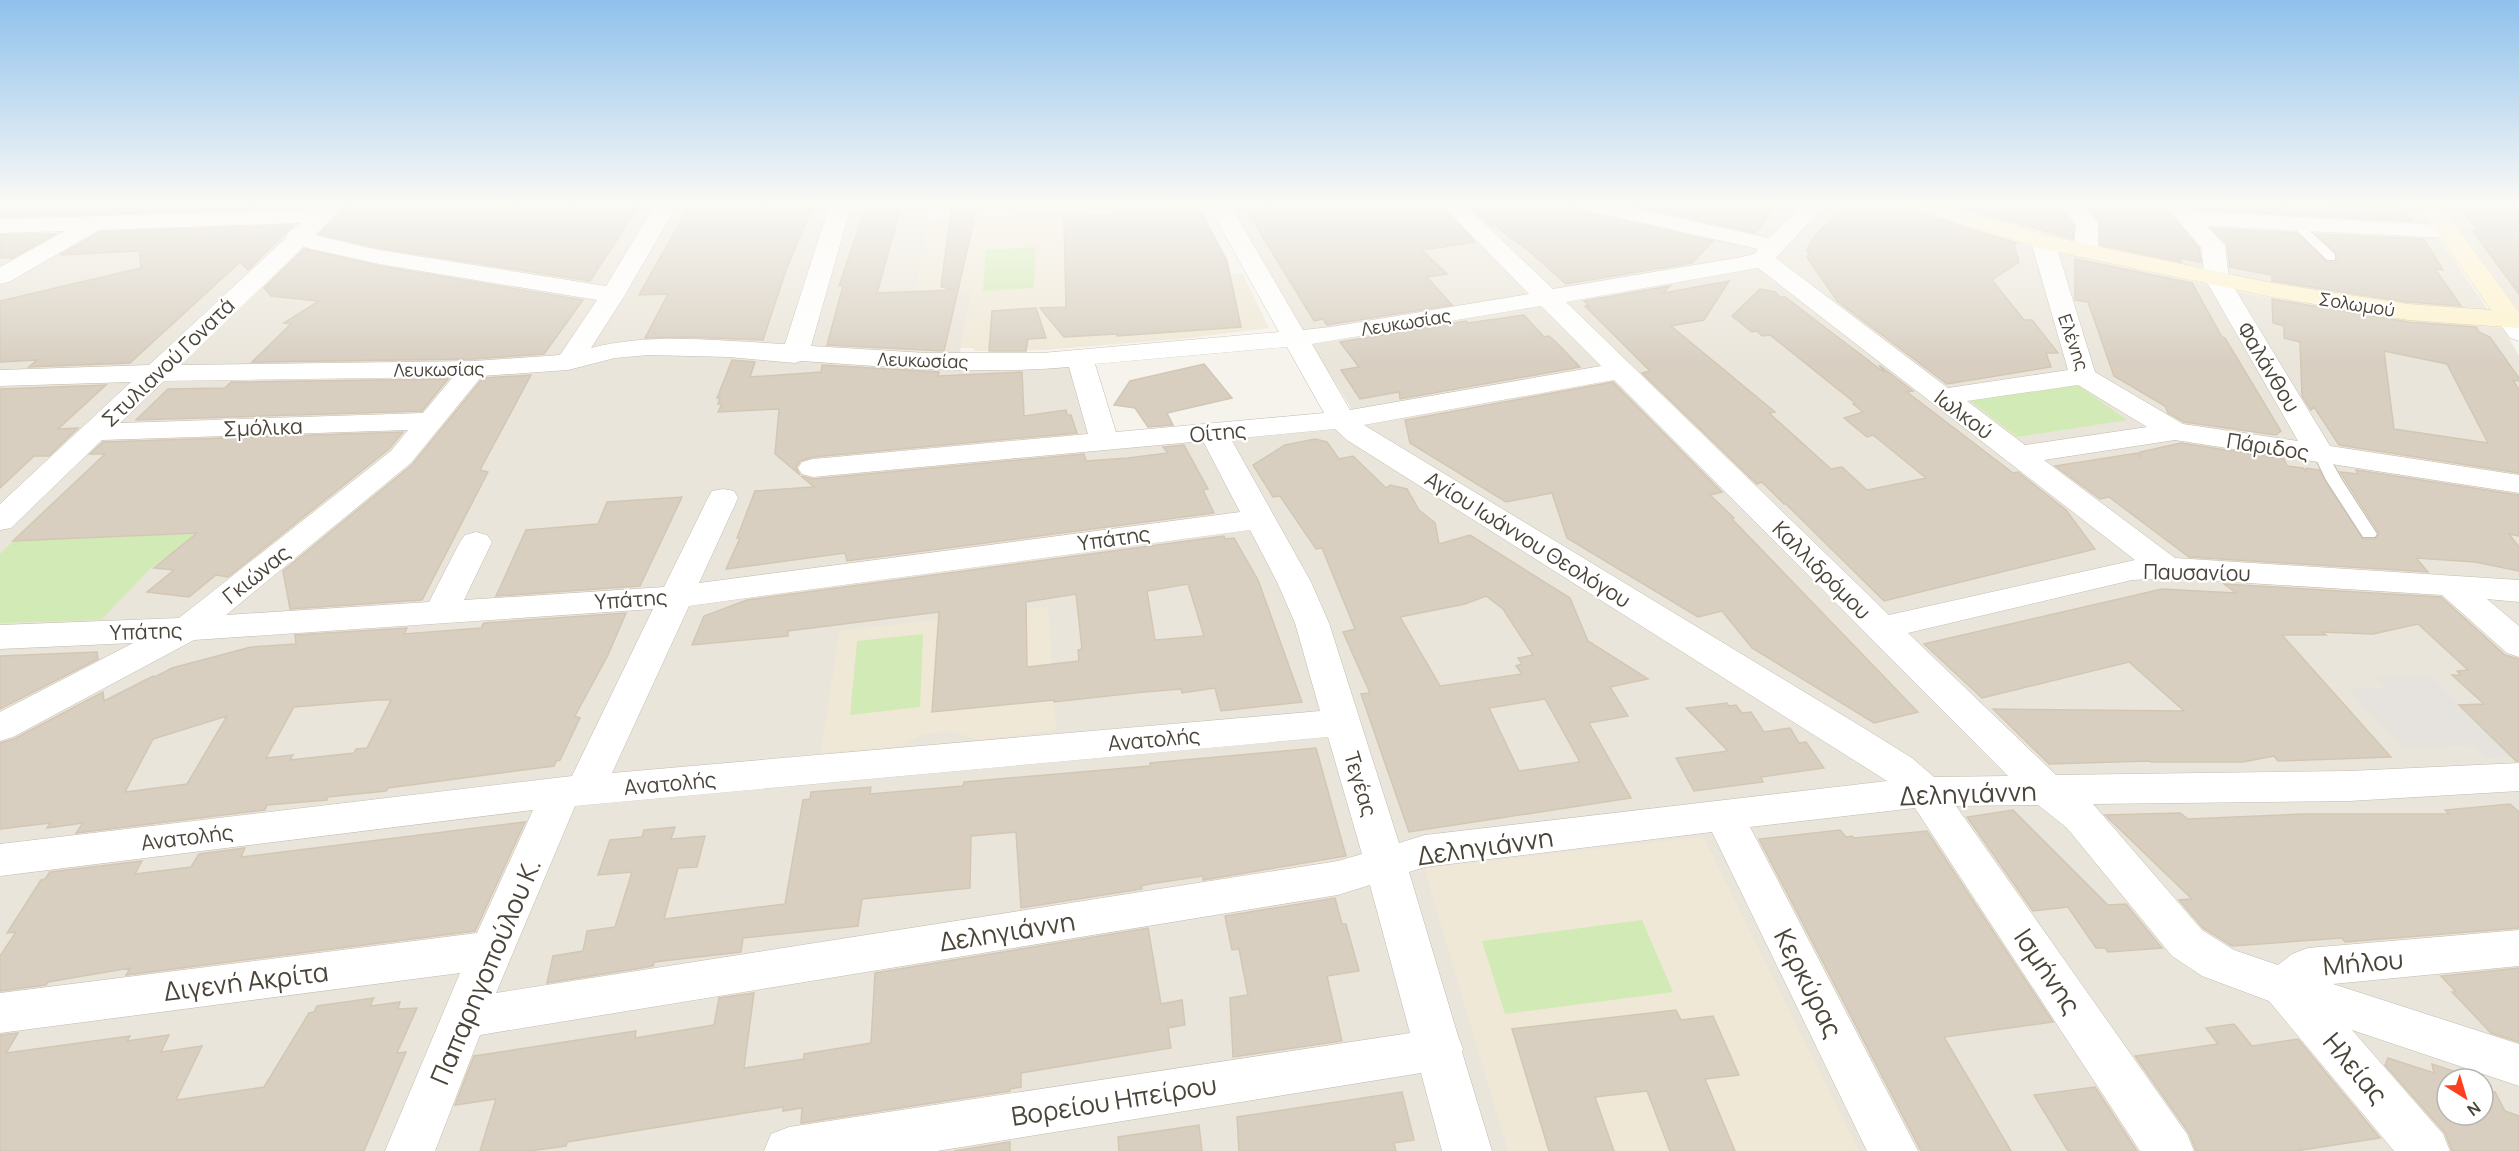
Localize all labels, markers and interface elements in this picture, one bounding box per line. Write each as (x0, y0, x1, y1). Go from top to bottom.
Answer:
street label: Σολωμού (2317, 286, 2397, 322)
street label: Στυλιανού Γονατά (96, 291, 240, 433)
street label: Λευκωσίας (1359, 303, 1453, 341)
street label: Ελένης (2053, 310, 2095, 374)
street label: Φαλάνθου (2231, 317, 2307, 417)
street label: Λευκωσίας (877, 346, 969, 374)
street label: Λευκωσίας (393, 356, 485, 382)
street label: Ιωλκού (1929, 383, 1999, 445)
street label: Σμόλικα (223, 412, 303, 442)
street label: Οίτης (1189, 416, 1247, 448)
street label: Πάριδος (2225, 426, 2311, 466)
street label: Αγίου Ιωάννου Θεολόγου (1420, 464, 1636, 614)
street label: Καλλιδρόμου (1767, 515, 1877, 625)
street label: Υπάτης (1076, 519, 1152, 557)
street label: Γκιώνας (217, 538, 295, 610)
street label: Παυσανίου (2143, 557, 2251, 587)
street label: Υπάτης (594, 582, 668, 616)
street label: Υπάτης (109, 616, 183, 646)
street label: Ανατολής (1107, 721, 1201, 757)
street label: Τεγέας (1338, 748, 1384, 820)
street label: Ανατολής (623, 765, 717, 801)
street label: Δεληγιάννη (1899, 773, 2037, 813)
street label: Ανατολής (139, 817, 235, 857)
street label: Δεληγιάννη (1415, 819, 1555, 873)
street label: Παπαρηγοπούλου Κ. (421, 852, 549, 1090)
street label: Δεληγιάννη (936, 902, 1078, 960)
street label: Ισμήνης (2006, 921, 2090, 1021)
street label: Κερκύρας (1766, 922, 1852, 1044)
street label: Μήλου (2321, 941, 2405, 983)
street label: Διγενή Ακρίτα (161, 953, 331, 1009)
street label: Ηλείας (2315, 1024, 2397, 1112)
street label: Βορείου Ηπείρου (1009, 1066, 1219, 1134)
north arrow (2435, 1067, 2495, 1127)
text: N (2463, 1097, 2485, 1121)

